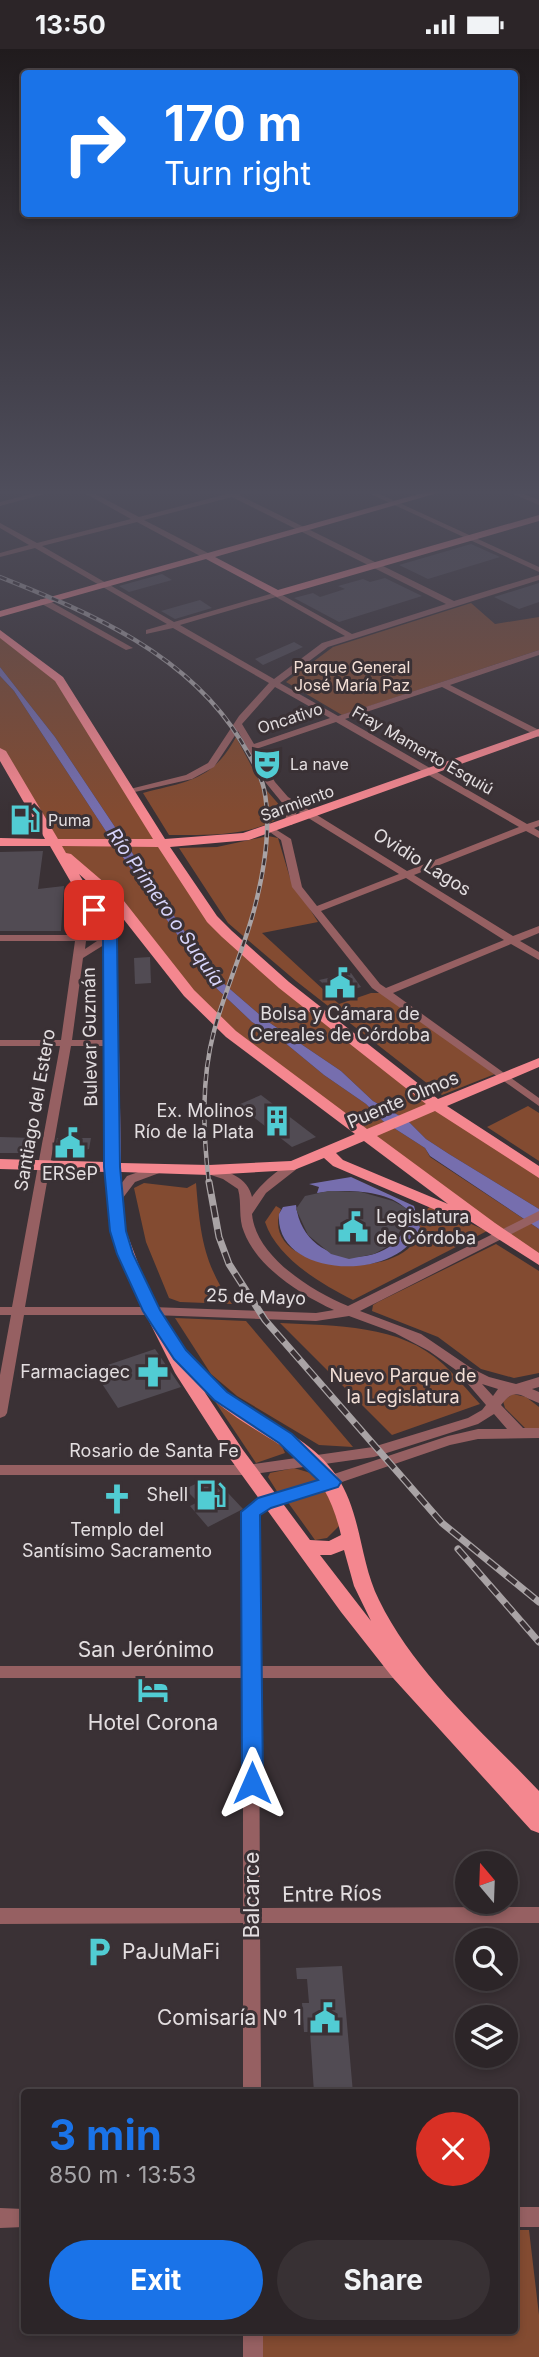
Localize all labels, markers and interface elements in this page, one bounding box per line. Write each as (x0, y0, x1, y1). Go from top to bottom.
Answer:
text: 13:50 (35, 9, 106, 40)
text: 170 m (164, 94, 302, 153)
icon: right (49, 98, 140, 189)
text: Turn right (164, 154, 311, 193)
park label: Parque General José María Paz (294, 657, 410, 695)
street label: Oncativo (255, 698, 325, 738)
street label: Fray Mamerto Esquiú (349, 701, 497, 799)
theatre icon: La nave (250, 747, 284, 781)
place label: La nave (290, 754, 349, 774)
street label: Sarmiento (257, 780, 337, 826)
fuel station icon: Puma (8, 803, 42, 837)
place label: Puma (48, 810, 91, 830)
street label: Ovidio Lagos (370, 823, 475, 900)
water label: Río Primero o Suquía (102, 824, 229, 991)
pin (64, 880, 124, 940)
icon: arrive (75, 891, 113, 929)
public building icon: Bolsa y Cámara de Cereales de Córdoba (323, 966, 357, 1000)
street label: Bulevar Guzmán (78, 967, 101, 1107)
place label: Bolsa y Cámara de Cereales de Córdoba (250, 1003, 430, 1045)
street label: Santiago del Estero (10, 1027, 59, 1193)
street label: Puente Olmos (344, 1067, 462, 1132)
place label: Ex. Molinos Río de la Plata (134, 1100, 254, 1142)
building icon: Ex. Molinos Río de la Plata (260, 1104, 294, 1138)
public building icon: ERSeP (53, 1126, 87, 1160)
place label: ERSeP (42, 1163, 98, 1184)
place label: Legislatura de Córdoba (376, 1206, 476, 1248)
public building icon: Legislatura de Córdoba (336, 1210, 370, 1244)
street label: 25 de Mayo (206, 1284, 306, 1309)
pharmacy icon: Farmaciagec (136, 1355, 170, 1389)
place label: Farmaciagec (20, 1361, 130, 1382)
park label: Nuevo Parque de la Legislatura (330, 1365, 476, 1407)
street label: Rosario de Santa Fe (69, 1440, 239, 1461)
fuel station icon: Shell (194, 1478, 228, 1512)
church icon: Templo del Santísimo Sacramento (100, 1482, 134, 1516)
place label: Shell (147, 1484, 188, 1505)
place label: Templo del Santísimo Sacramento (22, 1519, 212, 1561)
street label: San Jerónimo (78, 1637, 214, 1662)
hotel icon: Hotel Corona (136, 1673, 170, 1707)
place label: Hotel Corona (88, 1710, 218, 1735)
position arrow (215, 1746, 289, 1820)
north arrow (455, 1851, 518, 1915)
map controls (455, 1851, 518, 2068)
street label: Balcarce (239, 1852, 264, 1938)
street label: Entre Ríos (282, 1880, 382, 1907)
button: search (455, 1928, 518, 1991)
parking icon: PaJuMaFi (82, 1935, 116, 1969)
place label: PaJuMaFi (122, 1939, 220, 1964)
public building icon: Comisaría Nº 1 (308, 2001, 342, 2035)
place label: Comisaría Nº 1 (157, 2005, 302, 2030)
button: layers (455, 2005, 518, 2068)
text: 3 min (49, 2109, 162, 2160)
button: close (416, 2112, 490, 2186)
text: 850 m · 13:53 (49, 2161, 196, 2189)
button: Exit (49, 2240, 263, 2320)
button: Share (277, 2240, 490, 2320)

